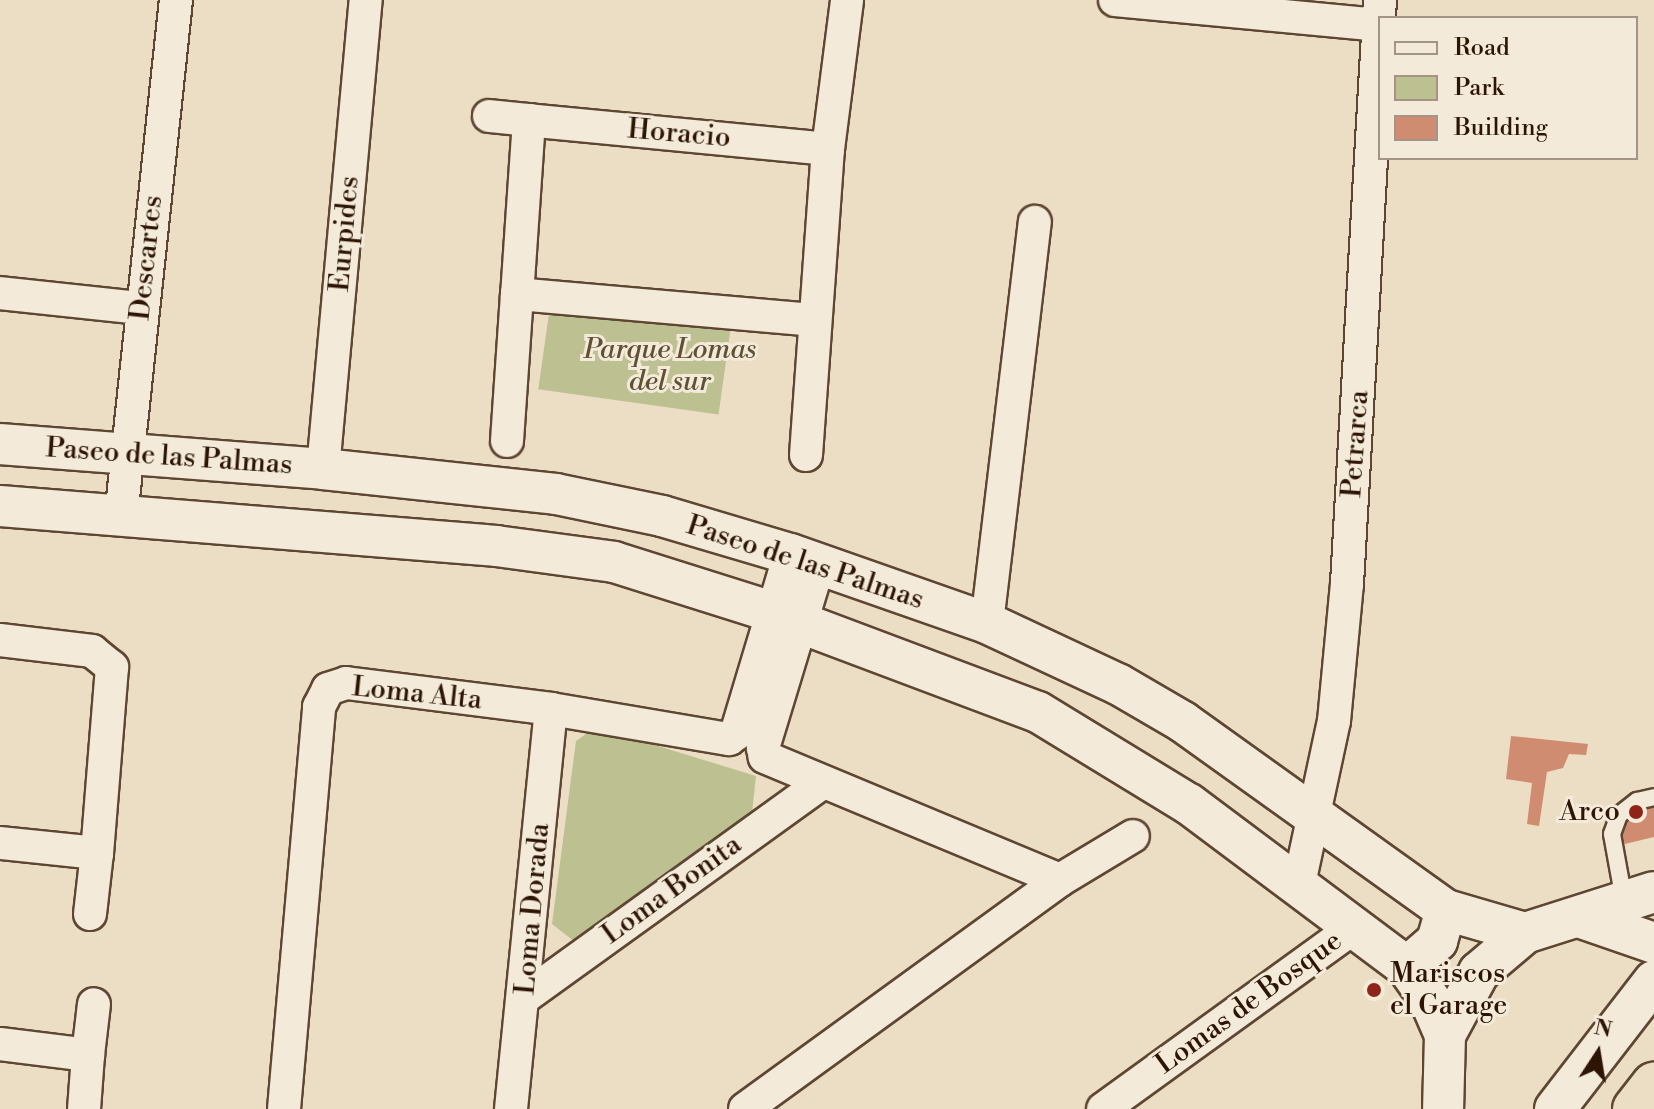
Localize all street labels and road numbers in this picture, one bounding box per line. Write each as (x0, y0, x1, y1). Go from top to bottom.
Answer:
street label: Horacio (626, 113, 732, 155)
street label: Eurpides (323, 175, 367, 293)
street label: Descartes (124, 194, 170, 322)
street label: Petrarca (1335, 389, 1377, 499)
street label: Paseo de las Palmas (45, 432, 293, 482)
street label: Paseo de las Palmas (682, 509, 928, 617)
street label: Loma Alta (350, 670, 484, 718)
street label: Loma Dorada (509, 822, 557, 996)
street label: Loma Bonita (596, 828, 748, 952)
street label: Lomas de Bosque (1149, 924, 1349, 1082)

